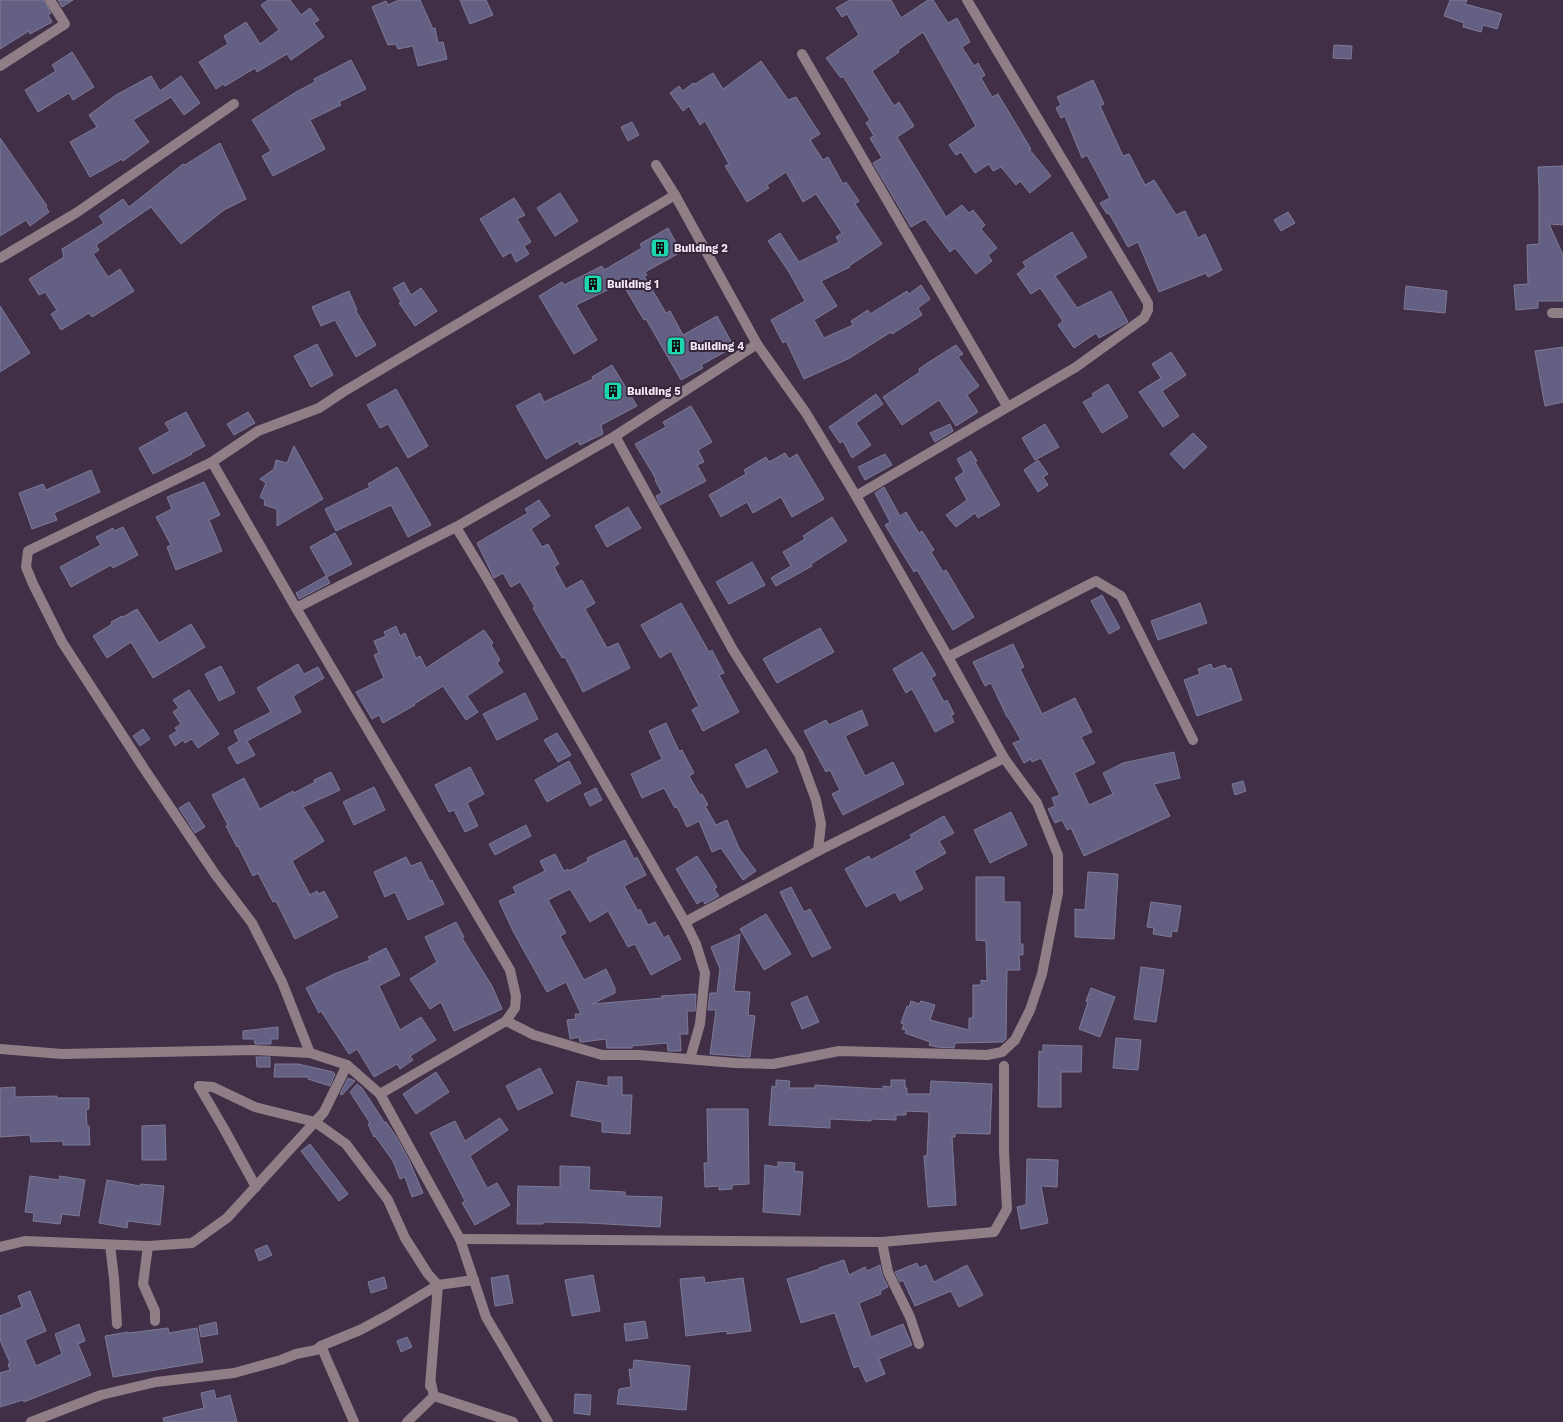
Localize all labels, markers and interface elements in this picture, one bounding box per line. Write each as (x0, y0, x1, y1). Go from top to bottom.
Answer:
building icon: Building 2 (649, 237, 671, 259)
place label: Building 2 (674, 242, 728, 255)
building icon: Building 1 (582, 273, 604, 295)
place label: Building 1 (607, 278, 659, 291)
building icon: Building 4 (665, 335, 687, 357)
place label: Building 4 (690, 340, 744, 353)
building icon: Building 5 (602, 380, 624, 402)
place label: Building 5 (627, 385, 681, 398)

